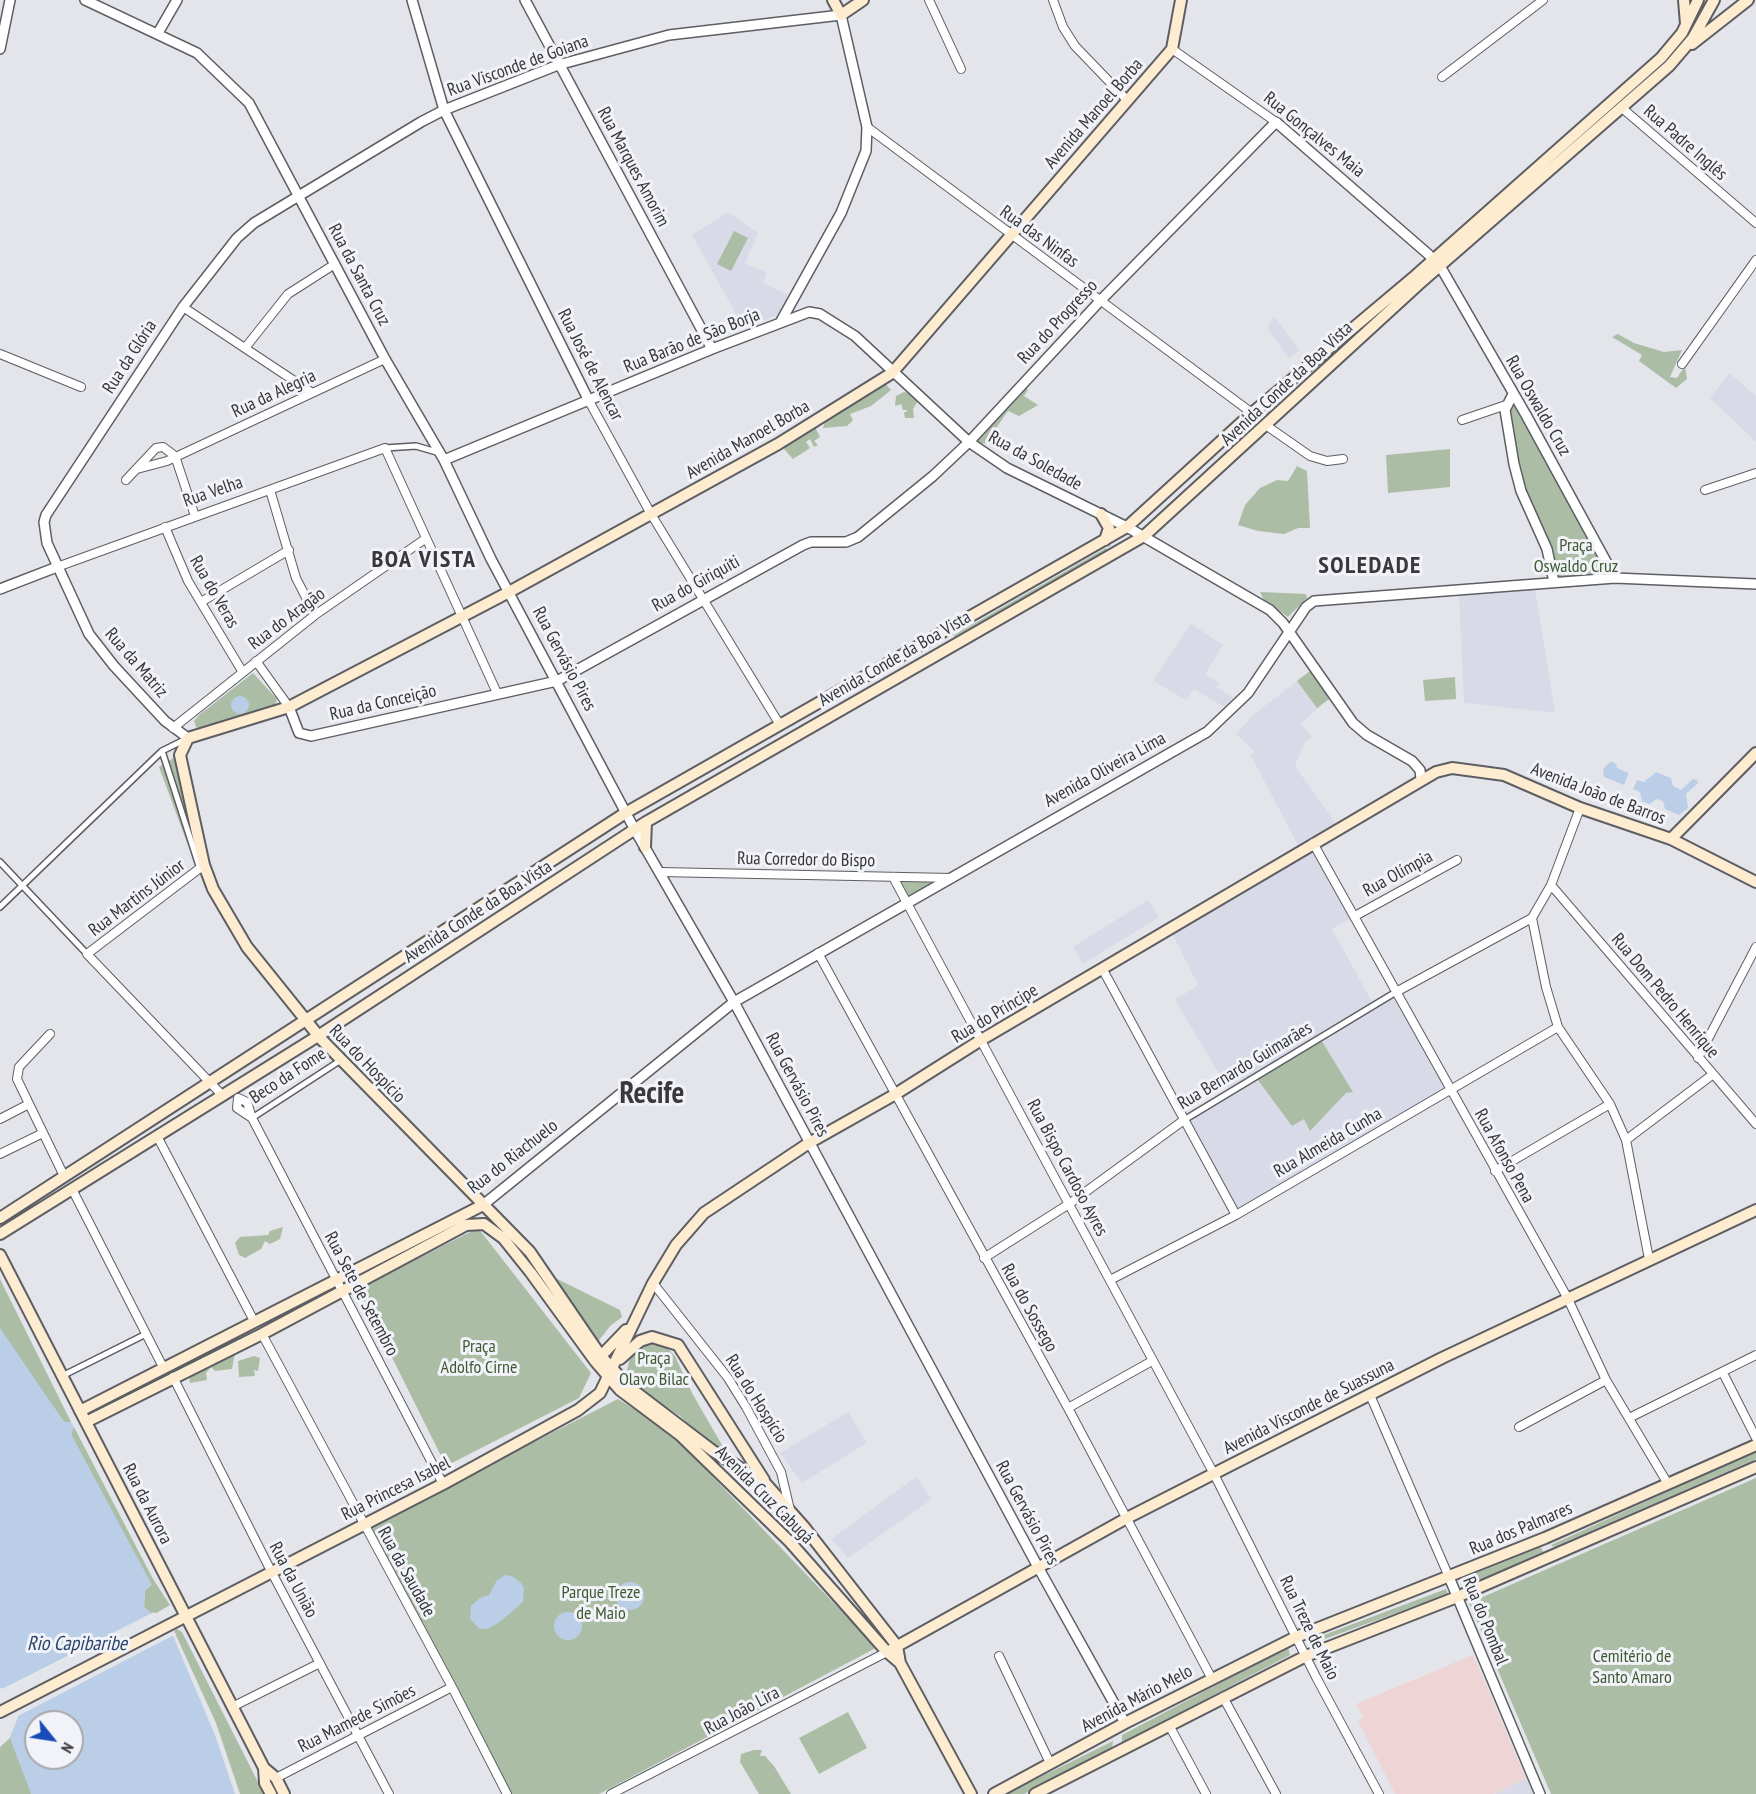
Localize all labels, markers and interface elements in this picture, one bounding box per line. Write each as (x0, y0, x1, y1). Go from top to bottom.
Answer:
street label: Rua Visconde de Goiana (445, 30, 591, 102)
street label: Avenida Manoel Borba (1040, 54, 1148, 174)
street label: Rua Gonçalves Maia (1259, 88, 1369, 182)
street label: Rua Padre Inglês (1639, 101, 1731, 185)
street label: Rua Marques Amorim (592, 103, 674, 231)
street label: Rua das Ninfas (996, 201, 1082, 273)
street label: Rua da Santa Cruz (323, 220, 395, 330)
street label: Rua do Progresso (1014, 275, 1102, 369)
street label: Rua Barão de São Borja (621, 304, 763, 378)
street label: Rua José de Alencar (553, 306, 627, 424)
street label: Rua da Glória (98, 316, 162, 398)
street label: Avenida Conde da Boa Vista (1217, 317, 1357, 451)
street label: Rua Oswaldo Cruz (1501, 352, 1575, 460)
street label: Rua da Alegria (229, 365, 319, 423)
street label: Avenida Manoel Borba (682, 396, 814, 484)
street label: Rua da Soledade (984, 426, 1086, 496)
street label: Rua Velha (180, 472, 246, 512)
park label: Praça Oswaldo Cruz (1534, 535, 1618, 578)
district label: BOA VISTA (372, 546, 476, 574)
street label: Rua do Giriquiti (648, 551, 744, 617)
street label: Rua do Veras (185, 552, 243, 632)
district label: SOLEDADE (1318, 552, 1422, 580)
street label: Rua do Aragão (244, 583, 330, 655)
street label: Rua Gervásio Pires (527, 603, 601, 715)
street label: Avenida Conde da Boa Vista (815, 607, 975, 711)
street label: Rua da Matriz (100, 624, 172, 702)
street label: Rua da Conceição (328, 680, 438, 726)
street label: Avenida Oliveira Lima (1040, 728, 1170, 812)
street label: Avenida João de Barros (1528, 758, 1668, 830)
street label: Rua Olímpia (1359, 846, 1437, 902)
street label: Rua Corredor do Bispo (737, 848, 875, 872)
street label: Rua Martins Júnior (85, 855, 189, 941)
street label: Avenida Conde da Boa Vista (400, 856, 556, 968)
street label: Rua Dom Pedro Henrique (1606, 929, 1724, 1063)
street label: Rua do Príncipe (948, 980, 1042, 1048)
street label: Rua Bernardo Guimarães (1174, 1017, 1316, 1115)
street label: Rua do Hospício (324, 1020, 410, 1108)
street label: Rua Gervásio Pires (760, 1029, 834, 1141)
street label: Beco da Fome (246, 1043, 330, 1109)
district label: Recife (620, 1076, 684, 1112)
street label: Rua Bispo Cardoso Ayres (1022, 1096, 1112, 1240)
street label: Rua Almeida Cunha (1270, 1103, 1386, 1183)
street label: Rua Afonso Pena (1469, 1105, 1539, 1207)
street label: Rua do Riachuelo (464, 1115, 562, 1199)
street label: Rua Sete de Setembro (319, 1228, 403, 1360)
street label: Rua do Sossego (996, 1260, 1062, 1356)
park label: Praça Adolfo Cirne (441, 1336, 517, 1378)
park label: Praça Olavo Bilac (619, 1348, 689, 1390)
street label: Rua do Hospício (720, 1351, 792, 1447)
street label: Avenida Visconde de Suassuna (1220, 1354, 1398, 1460)
street label: Avenida Cruz Cabugá (710, 1441, 818, 1549)
street label: Rua Princesa Isabel (338, 1452, 454, 1526)
street label: Rua Gervásio Pires (990, 1457, 1064, 1569)
street label: Rua da Aurora (118, 1460, 176, 1548)
street label: Rua dos Palmares (1466, 1498, 1576, 1560)
street label: Rua da Saudade (373, 1523, 439, 1621)
street label: Rua da União (264, 1539, 322, 1621)
street label: Rua Treze de Maio (1275, 1572, 1343, 1684)
street label: Rua do Pombal (1458, 1574, 1512, 1668)
park label: Parque Treze de Maio (561, 1582, 641, 1624)
water label: Rio Capibaribe (27, 1632, 127, 1656)
park label: Cemitério de Santo Amaro (1592, 1646, 1672, 1688)
street label: Avenida Mário Melo (1078, 1661, 1196, 1737)
street label: Rua Mamede Simões (295, 1680, 419, 1758)
street label: Rua João Lira (701, 1682, 783, 1740)
north arrow (24, 1710, 84, 1770)
text: N (57, 1739, 79, 1757)

